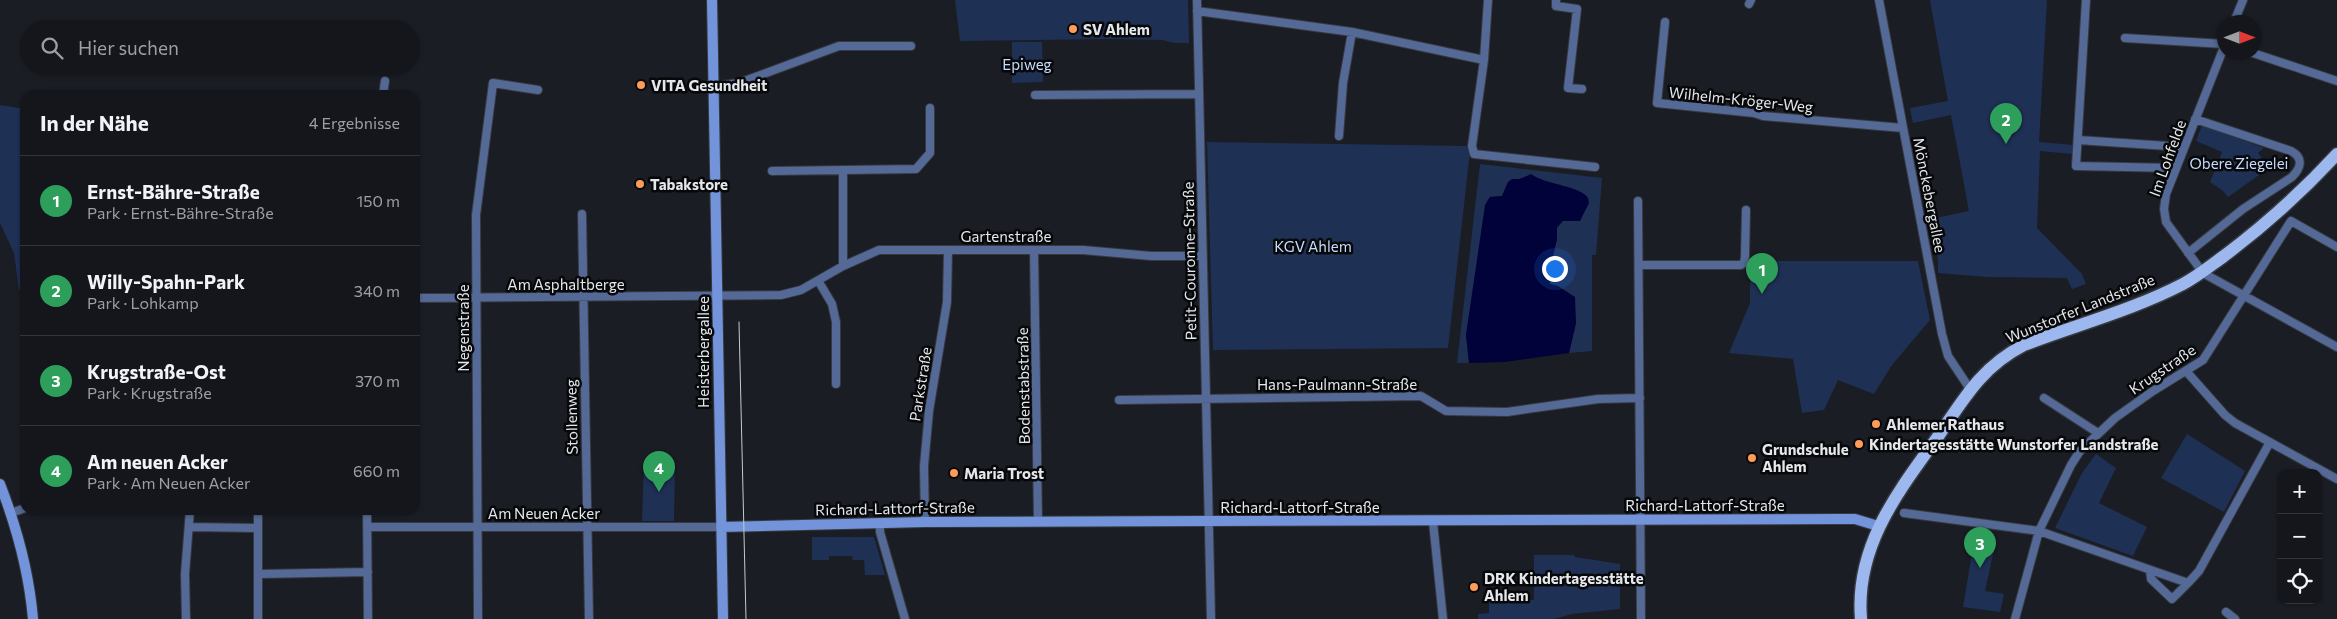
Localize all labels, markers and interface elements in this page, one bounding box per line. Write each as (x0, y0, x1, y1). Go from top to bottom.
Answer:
north arrow (2217, 15, 2262, 60)
search box (20, 20, 420, 75)
place label: SV Ahlem (1083, 20, 1150, 38)
marker: SV Ahlem (1067, 23, 1079, 35)
icon: search (38, 34, 66, 62)
text: Hier suchen (78, 36, 179, 59)
park label: Epiweg (1002, 55, 1052, 73)
place label: VITA Gesundheit (651, 76, 767, 94)
marker: VITA Gesundheit (635, 79, 647, 91)
street label: Wilhelm-Kröger-Weg (1668, 82, 1814, 116)
pin: 2 (1990, 103, 2022, 144)
text: In der Nähe (40, 110, 149, 135)
text: 4 Ergebnisse (309, 113, 400, 132)
street label: Im Lohfelde (2145, 117, 2189, 199)
street label: Mönckebergallee (1910, 136, 1950, 254)
park label: Obere Ziegelei (2190, 154, 2288, 172)
place label: Tabakstore (650, 175, 728, 193)
marker: Tabakstore (634, 178, 646, 190)
text: Ernst-Bähre-Straße (87, 180, 260, 203)
street label: Petit-Couronne-Straße (1179, 181, 1199, 340)
text: 1 (52, 191, 60, 210)
text: 150 m (357, 191, 400, 210)
text: Park · Ernst-Bähre-Straße (87, 203, 274, 222)
street label: Gartenstraße (960, 227, 1052, 245)
park label: KGV Ahlem (1274, 237, 1352, 255)
pin: 1 (1746, 253, 1778, 294)
your location (1542, 256, 1568, 282)
text: Willy-Spahn-Park (87, 270, 245, 293)
street label: Wunstorfer Landstraße (2003, 270, 2157, 346)
street label: Am Asphaltberge (507, 275, 625, 293)
text: 2 (51, 281, 61, 300)
text: 340 m (354, 281, 400, 300)
street label: Negenstraße (454, 284, 472, 372)
text: Park · Lohkamp (87, 293, 199, 312)
street label: Heisterbergallee (694, 296, 712, 408)
street label: Bodenstabstraße (1013, 327, 1033, 445)
street label: Krugstraße (2125, 340, 2199, 398)
street label: Parkstraße (905, 345, 935, 422)
text: Krugstraße-Ost (87, 360, 226, 383)
text: 3 (51, 371, 61, 390)
text: 370 m (355, 371, 400, 390)
street label: Hans-Paulmann-Straße (1257, 375, 1417, 393)
street label: Stollenweg (561, 379, 581, 455)
text: Park · Krugstraße (87, 383, 212, 402)
place label: Ahlemer Rathaus (1886, 415, 2004, 433)
marker: Ahlemer Rathaus (1870, 418, 1882, 430)
place label: Kindertagesstätte Wunstorfer Landstraße (1869, 435, 2159, 453)
marker: Kindertagesstätte Wunstorfer Landstraße (1853, 438, 1865, 450)
place label: Grundschule Ahlem (1762, 440, 1849, 475)
text: Am neuen Acker (87, 450, 228, 473)
pin: 4 (643, 451, 675, 492)
marker: Grundschule Ahlem (1746, 452, 1758, 464)
text: 4 (51, 461, 61, 480)
text: 660 m (353, 461, 400, 480)
place label: Maria Trost (964, 464, 1044, 482)
marker: Maria Trost (948, 467, 960, 479)
map controls (2277, 469, 2322, 604)
button: + (2277, 469, 2322, 514)
text: Park · Am Neuen Acker (87, 473, 250, 492)
street label: Richard-Lattorf-Straße (1625, 496, 1785, 514)
street label: Richard-Lattorf-Straße (815, 498, 975, 518)
street label: Richard-Lattorf-Straße (1220, 498, 1380, 516)
street label: Am Neuen Acker (488, 504, 600, 522)
button: − (2277, 514, 2322, 559)
pin: 3 (1964, 527, 1996, 568)
button: locate (2277, 559, 2322, 604)
place label: DRK Kindertagesstätte Ahlem (1484, 569, 1644, 604)
marker: DRK Kindertagesstätte Ahlem (1468, 581, 1480, 593)

